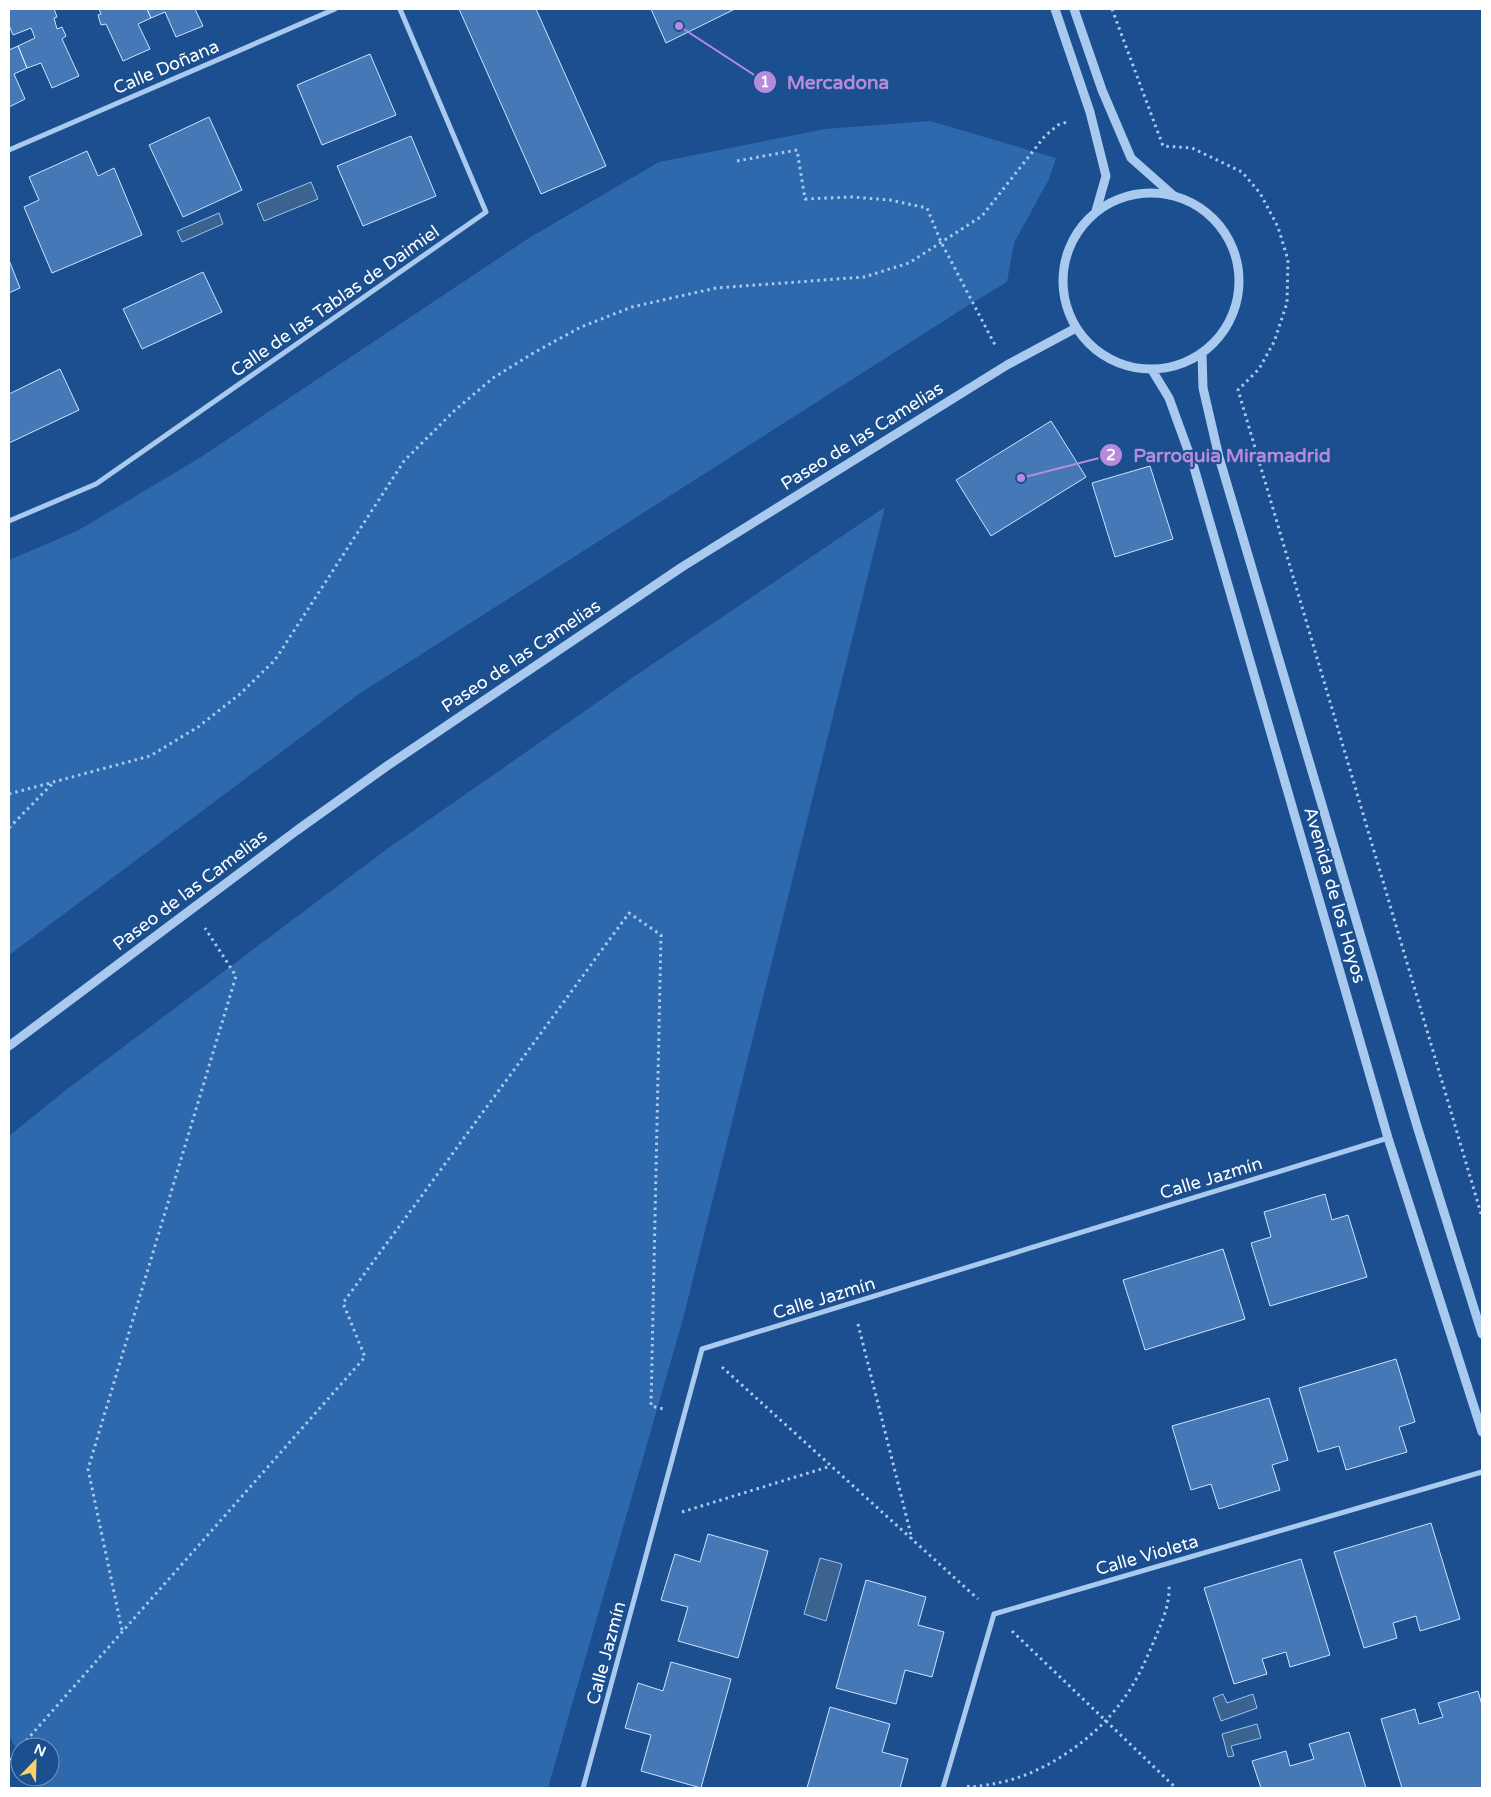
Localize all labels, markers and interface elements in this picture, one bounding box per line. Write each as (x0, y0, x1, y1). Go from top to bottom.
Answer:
street label: Calle Doñana (110, 35, 222, 99)
callout: Mercadona (752, 65, 900, 99)
text: Mercadona (787, 72, 889, 94)
text: 1 (760, 73, 770, 91)
street label: Calle de las Tablas de Daimiel (227, 220, 443, 382)
street label: Paseo de las Camelias (777, 377, 947, 495)
callout: Parroquia Miramadrid (1098, 438, 1341, 472)
text: Parroquia Miramadrid (1133, 445, 1331, 468)
text: 2 (1106, 446, 1116, 464)
street label: Paseo de las Camelias (437, 594, 605, 718)
street label: Avenida de los Hoyos (1299, 804, 1371, 986)
street label: Paseo de las Camelias (109, 825, 271, 955)
street label: Calle Jazmín (1157, 1152, 1265, 1204)
street label: Calle Jazmín (770, 1272, 878, 1324)
street label: Calle Violeta (1093, 1530, 1201, 1580)
street label: Calle Jazmín (582, 1599, 630, 1707)
north arrow (10, 1737, 60, 1787)
text: N (31, 1740, 48, 1761)

